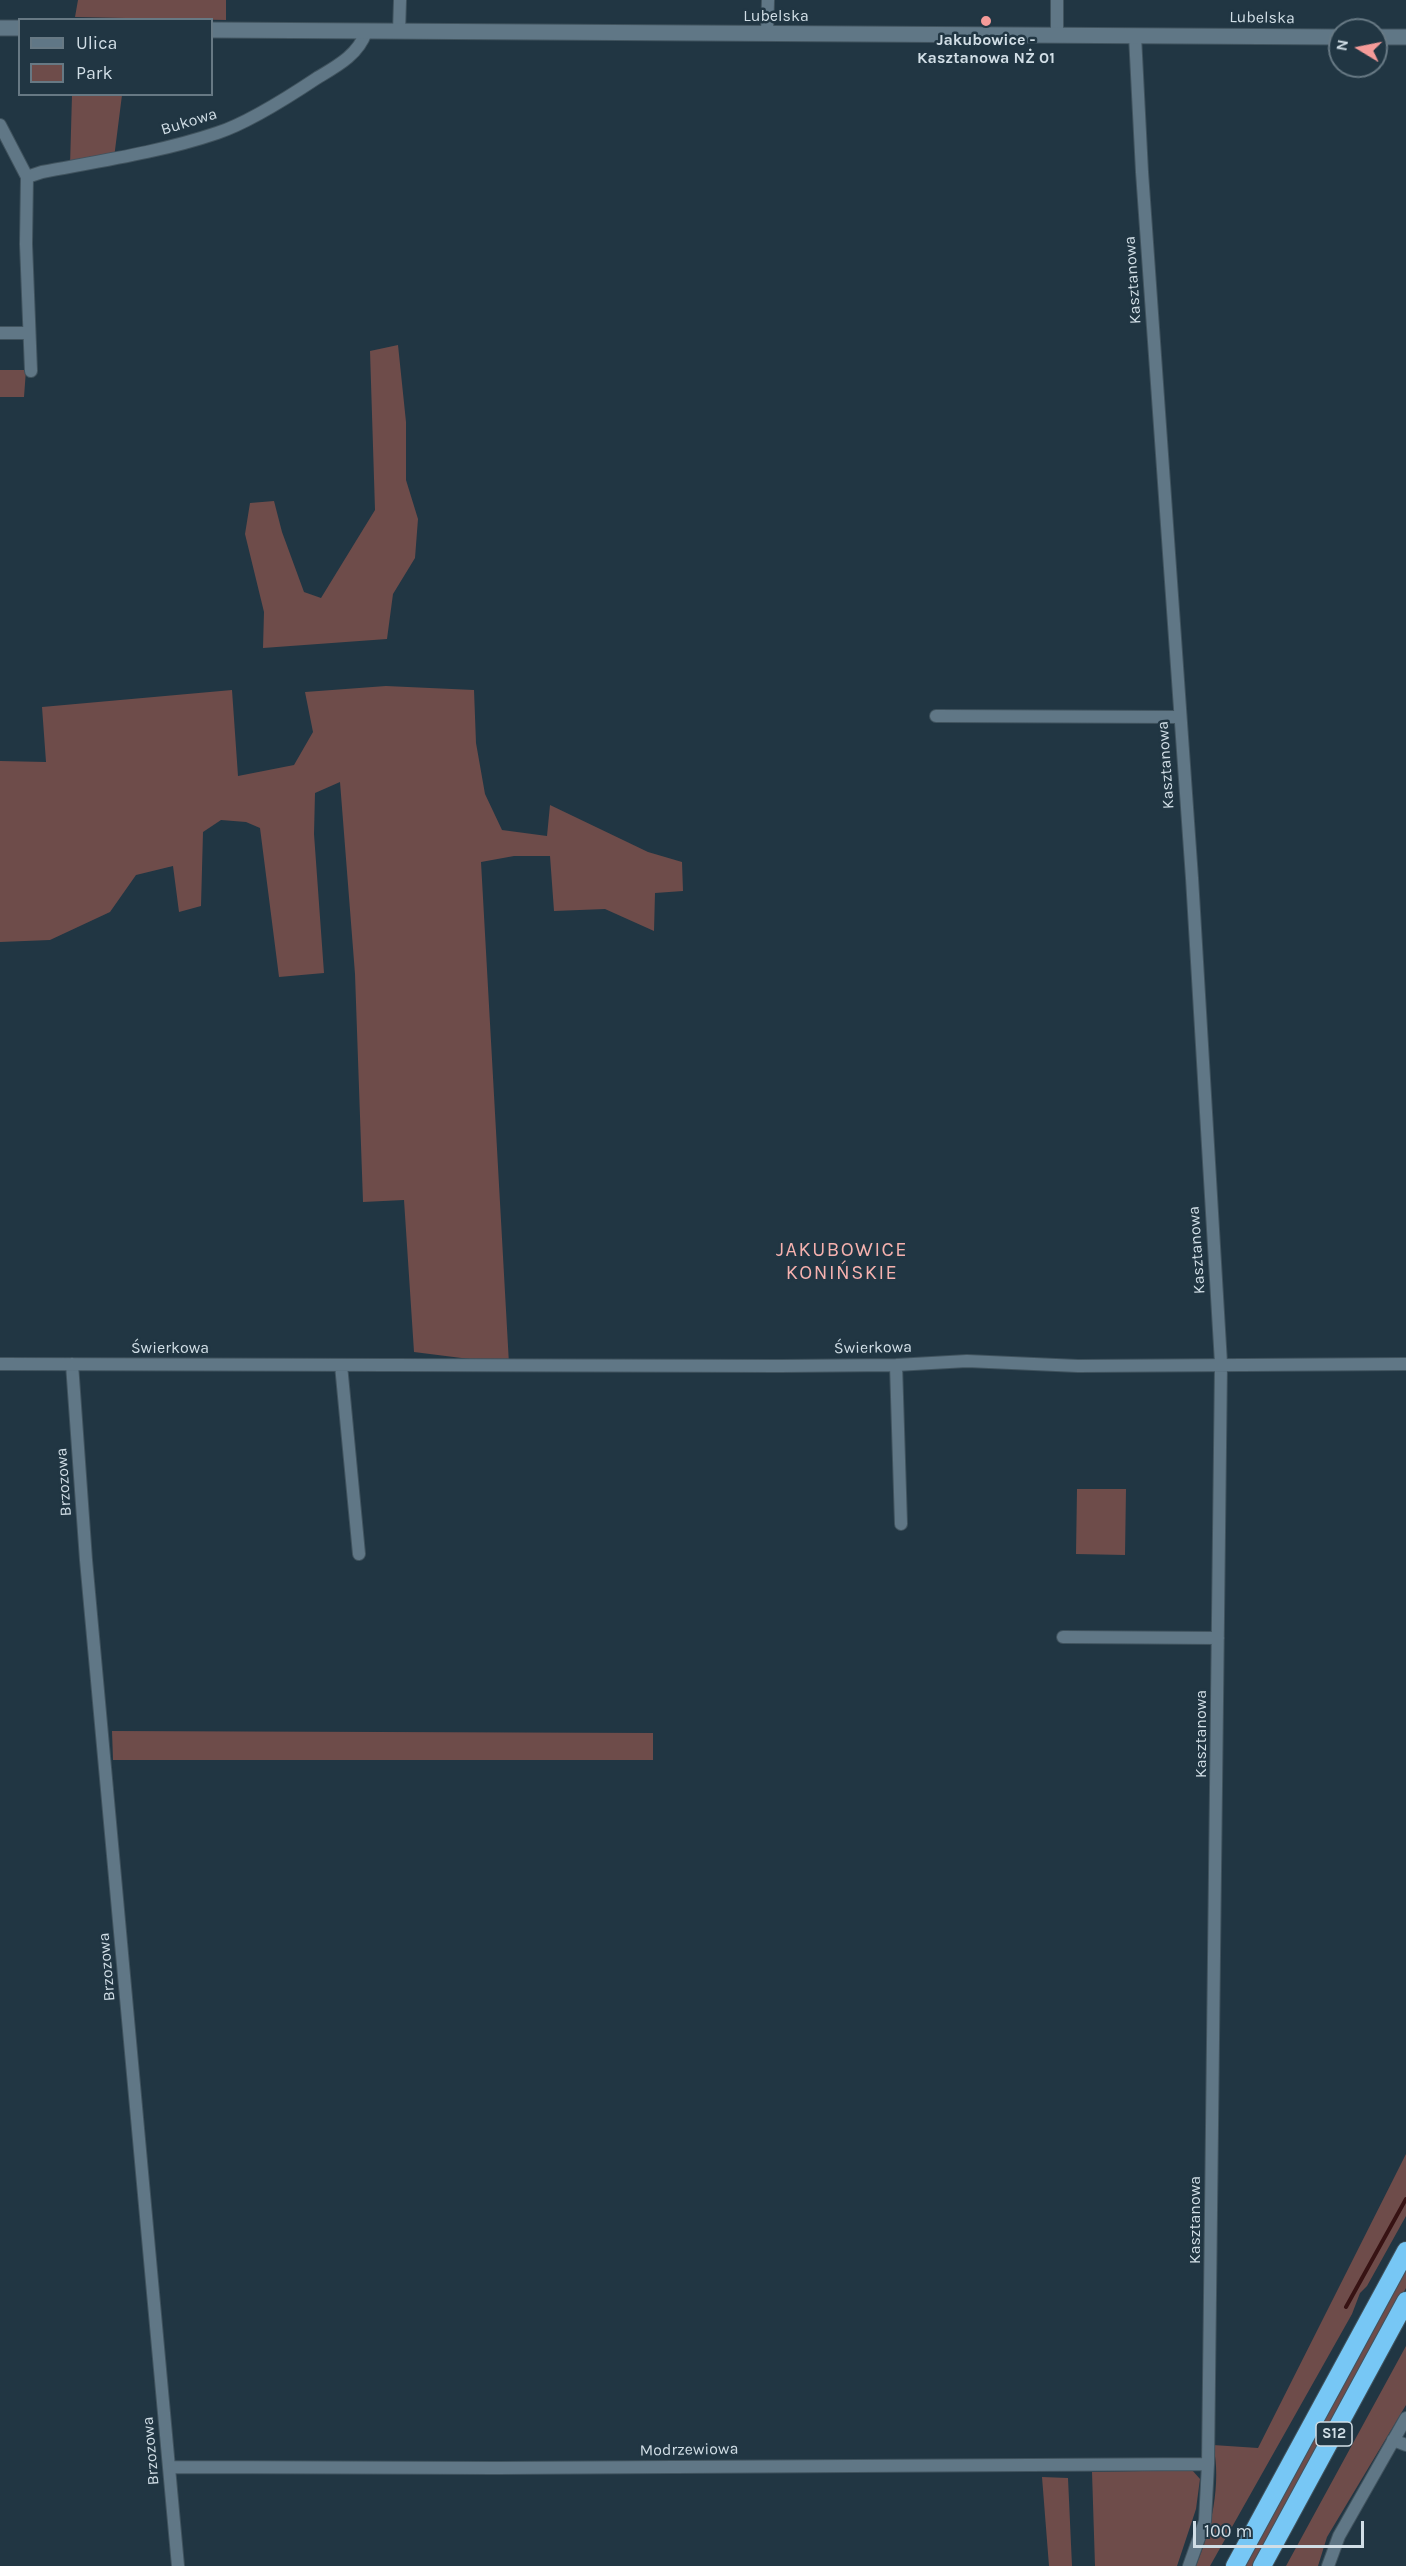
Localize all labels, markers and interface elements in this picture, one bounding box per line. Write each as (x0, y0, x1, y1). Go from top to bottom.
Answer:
street label: Lubelska (743, 6, 809, 26)
street label: Lubelska (1229, 8, 1295, 28)
marker: Jakubowice - Kasztanowa NŻ 01 (979, 14, 993, 28)
legend (18, 18, 213, 96)
north arrow (1328, 18, 1388, 78)
place label: Jakubowice - Kasztanowa NŻ 01 (917, 30, 1055, 68)
text: Ulica (76, 32, 117, 54)
text: N (1331, 38, 1352, 52)
text: Park (76, 62, 113, 84)
street label: Bukowa (159, 104, 219, 140)
street label: Kasztanowa (1120, 235, 1146, 325)
street label: Kasztanowa (1153, 720, 1179, 810)
street label: Kasztanowa (1184, 1205, 1210, 1295)
district label: JAKUBOWICE KONIŃSKIE (776, 1238, 908, 1285)
street label: Świerkowa (131, 1338, 209, 1358)
street label: Świerkowa (834, 1338, 912, 1358)
street label: Brzozowa (52, 1447, 76, 1517)
street label: Kasztanowa (1191, 1690, 1211, 1778)
street label: Brzozowa (94, 1932, 120, 2002)
street label: Kasztanowa (1185, 2176, 1205, 2264)
street label: Brzozowa (138, 2416, 164, 2486)
road number: S12 (1316, 2422, 1352, 2446)
street label: Modrzewiowa (639, 2440, 739, 2460)
scale bar (1196, 2509, 1367, 2547)
text: 100 m (1204, 2520, 1252, 2542)

